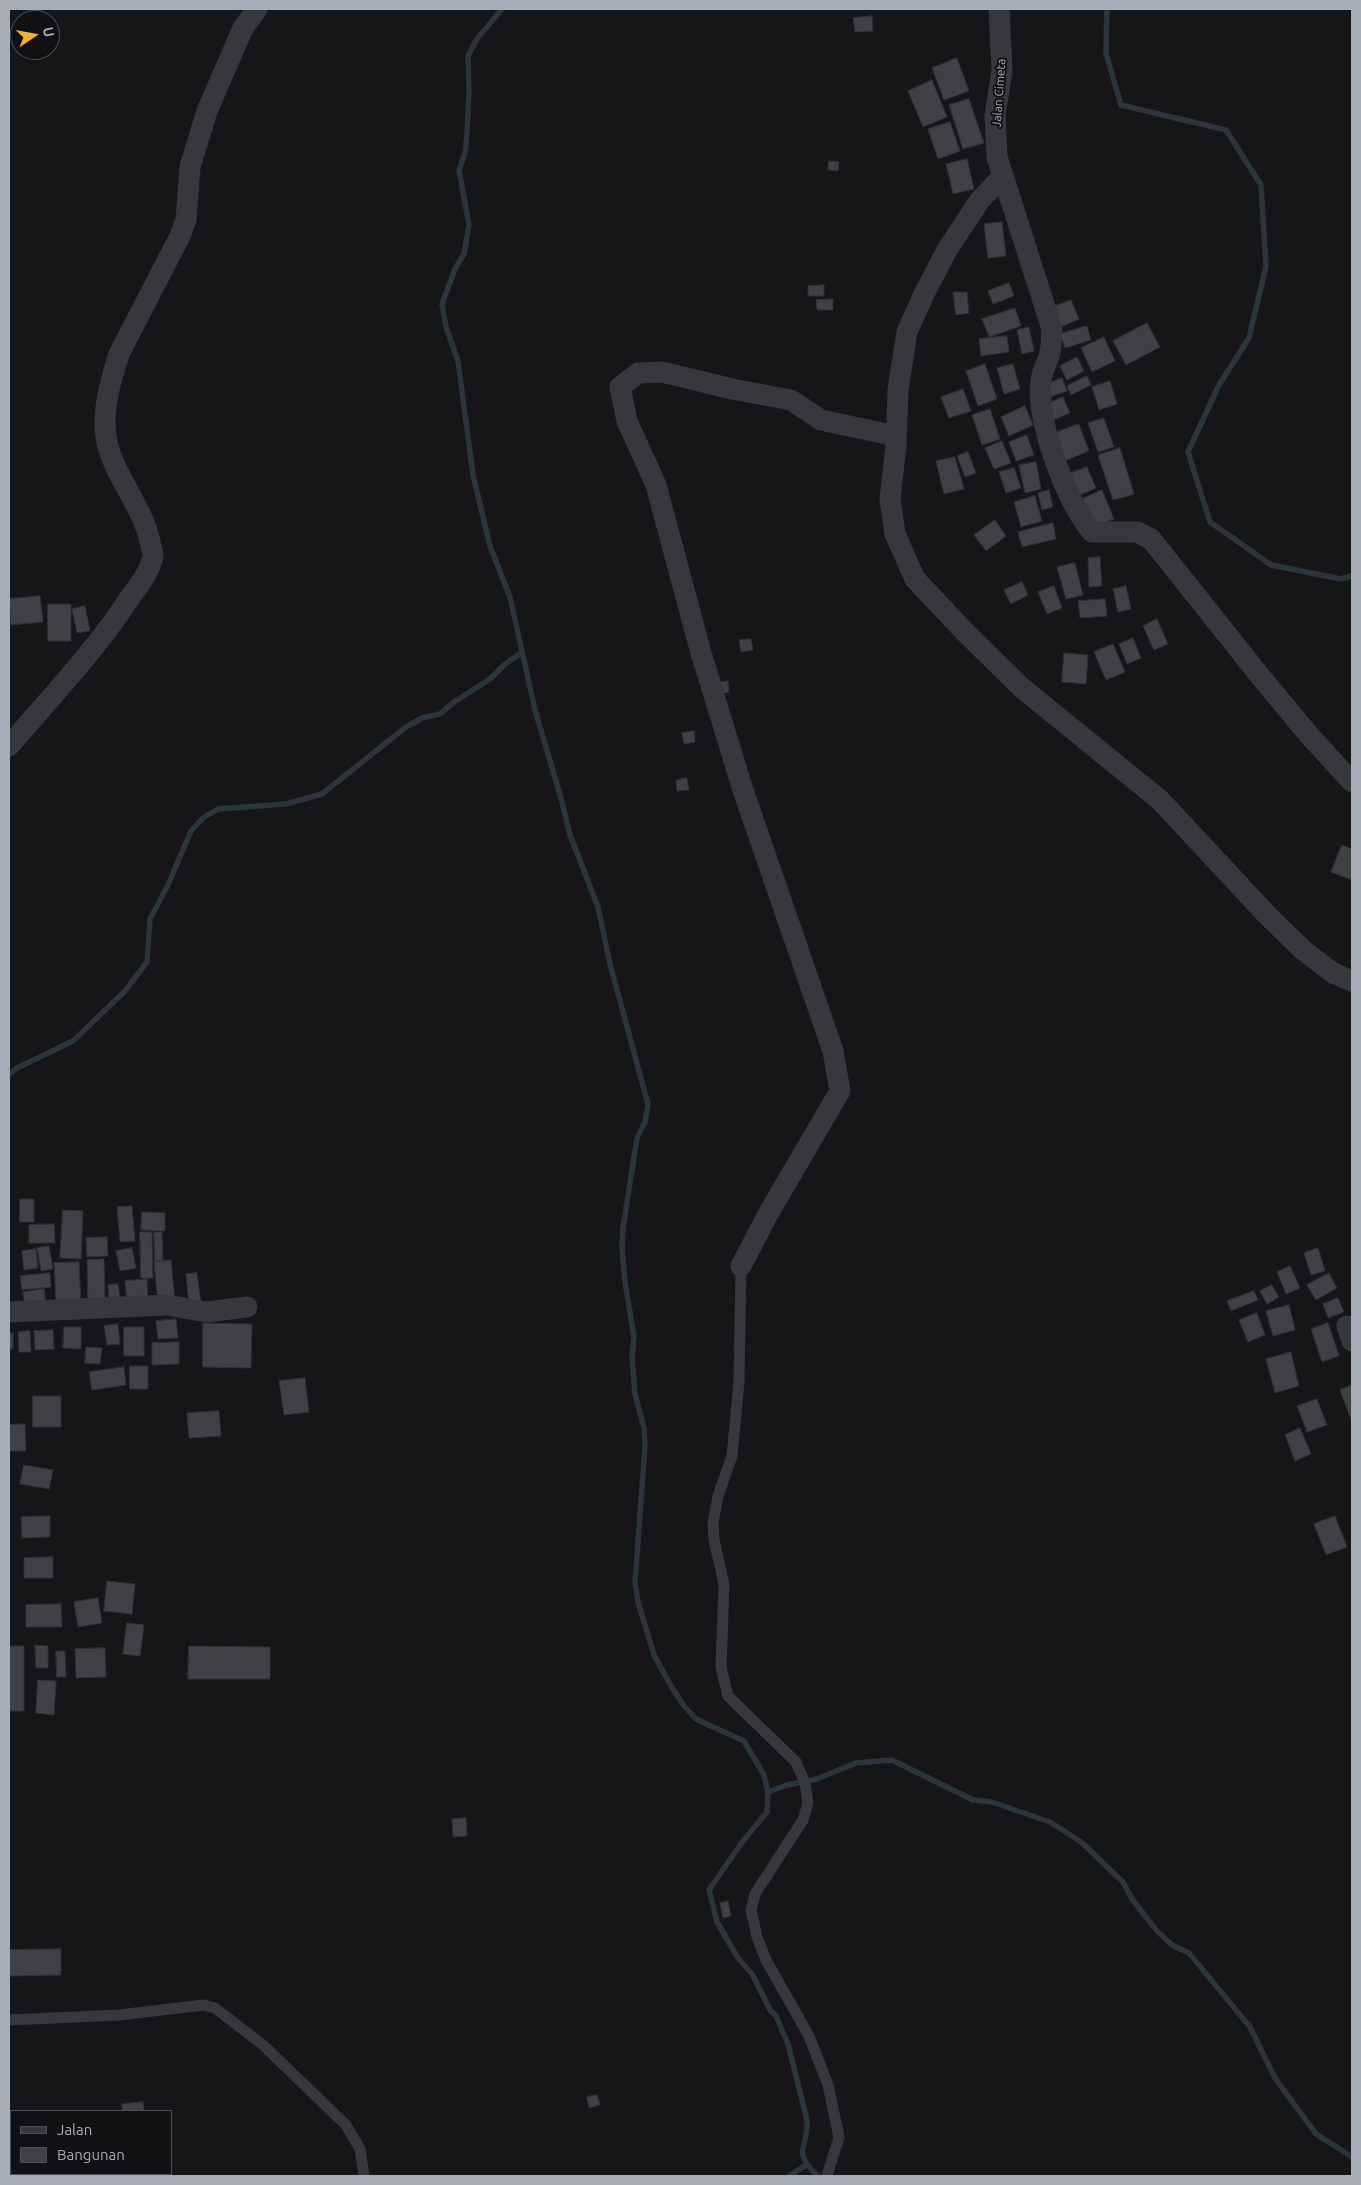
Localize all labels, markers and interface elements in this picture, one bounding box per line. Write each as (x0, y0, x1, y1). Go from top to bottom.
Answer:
north arrow (10, 10, 60, 60)
text: U (40, 26, 58, 39)
street label: Jalan Cimeta (989, 58, 1009, 128)
legend (10, 2110, 172, 2175)
text: Jalan (57, 2121, 92, 2138)
text: Bangunan (57, 2146, 125, 2163)

